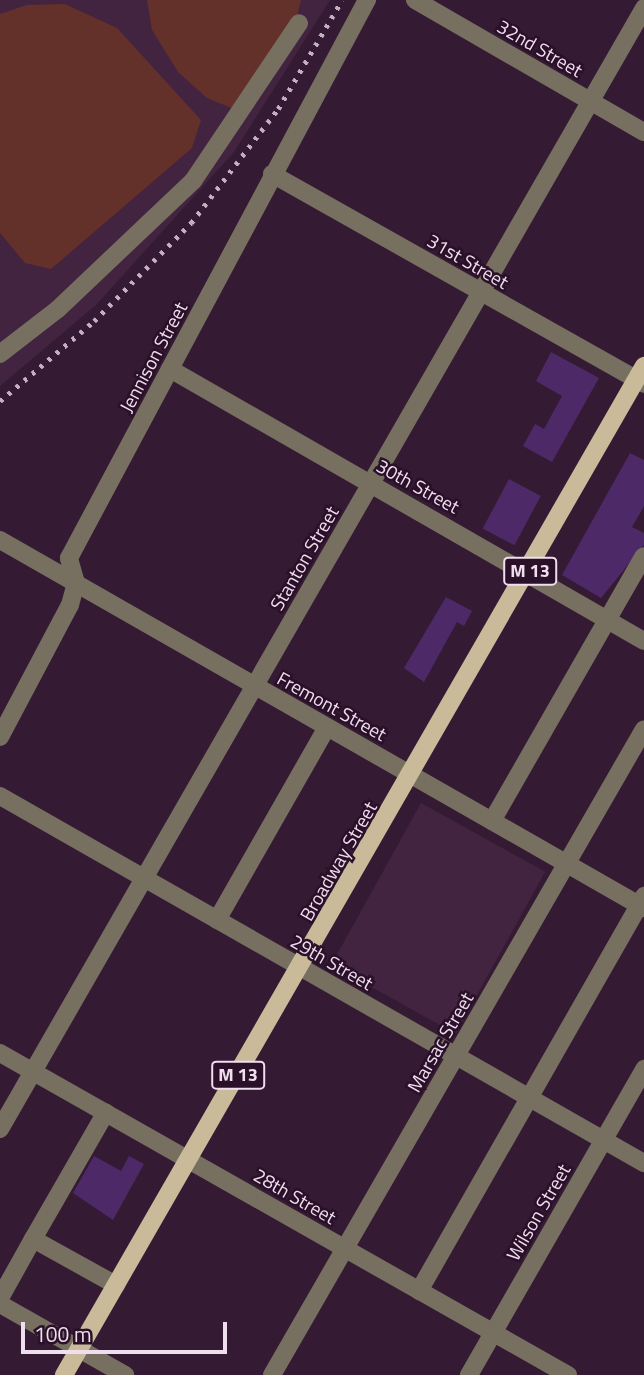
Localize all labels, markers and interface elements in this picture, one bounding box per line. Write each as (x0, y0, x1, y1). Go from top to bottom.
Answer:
street label: 32nd Street (493, 14, 587, 82)
street label: 31st Street (423, 229, 513, 293)
street label: Jennison Street (114, 298, 192, 416)
street label: 30th Street (373, 454, 463, 518)
street label: Stanton Street (265, 502, 343, 614)
road number: M 13 (502, 556, 558, 586)
street label: Fremont Street (273, 667, 391, 745)
street label: Broadway Street (295, 797, 381, 925)
street label: 29th Street (287, 929, 377, 995)
street label: Marsac Street (402, 988, 478, 1096)
road number: M 13 (210, 1060, 266, 1090)
street label: Wilson Street (501, 1160, 575, 1264)
street label: 28th Street (250, 1163, 340, 1229)
scale bar (24, 1308, 231, 1352)
text: 100 m (34, 1318, 91, 1350)

